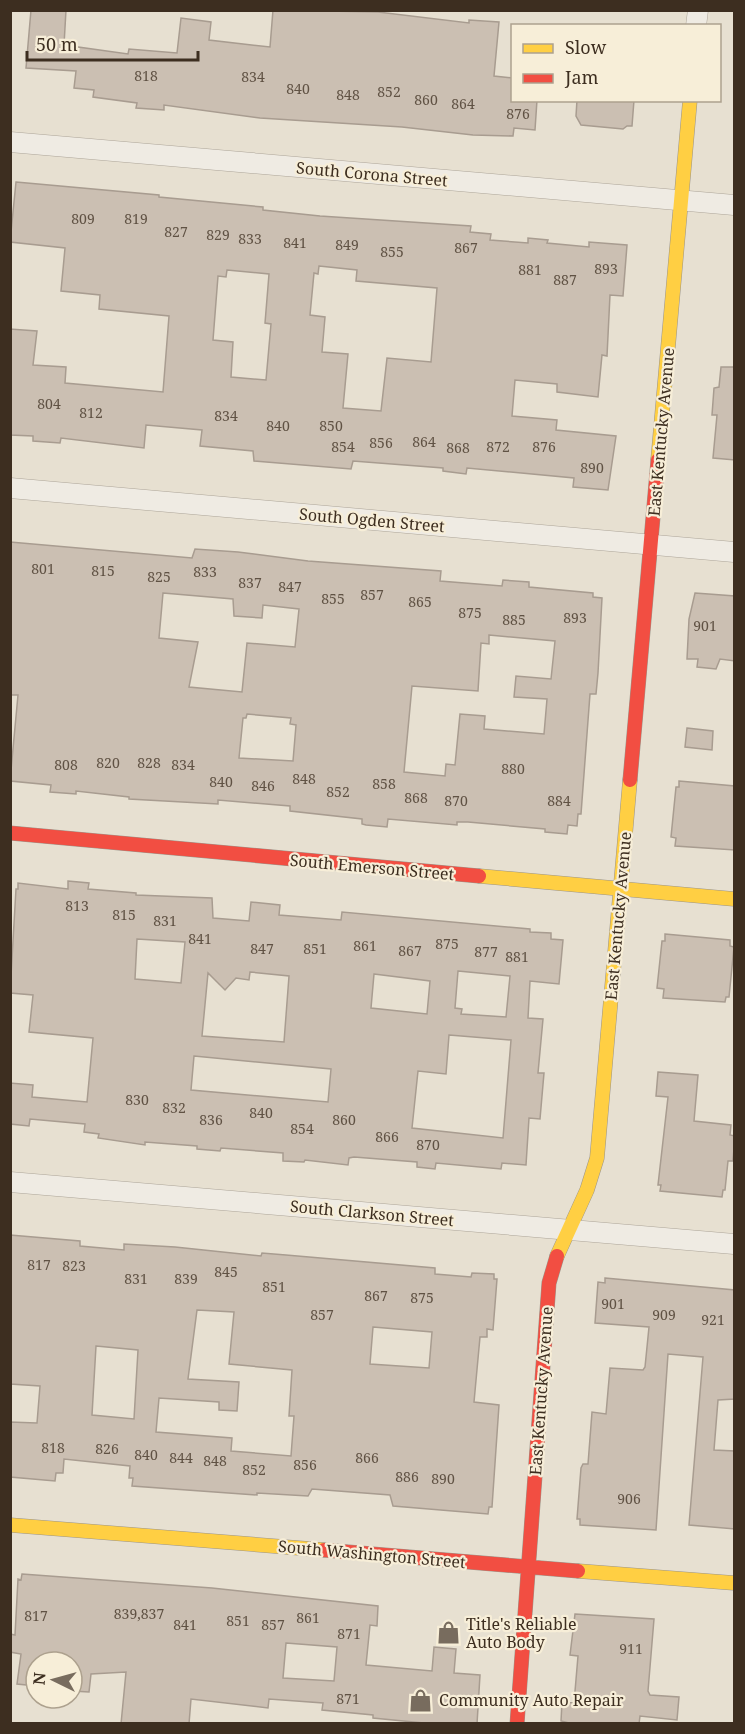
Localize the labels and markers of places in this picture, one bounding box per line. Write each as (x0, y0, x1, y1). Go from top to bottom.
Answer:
place label: Title's Reliable Auto Body (466, 1613, 576, 1653)
shop icon: Title's Reliable Auto Body (435, 1620, 461, 1646)
shop icon: Community Auto Repair (408, 1687, 434, 1713)
place label: Community Auto Repair (439, 1689, 624, 1711)

